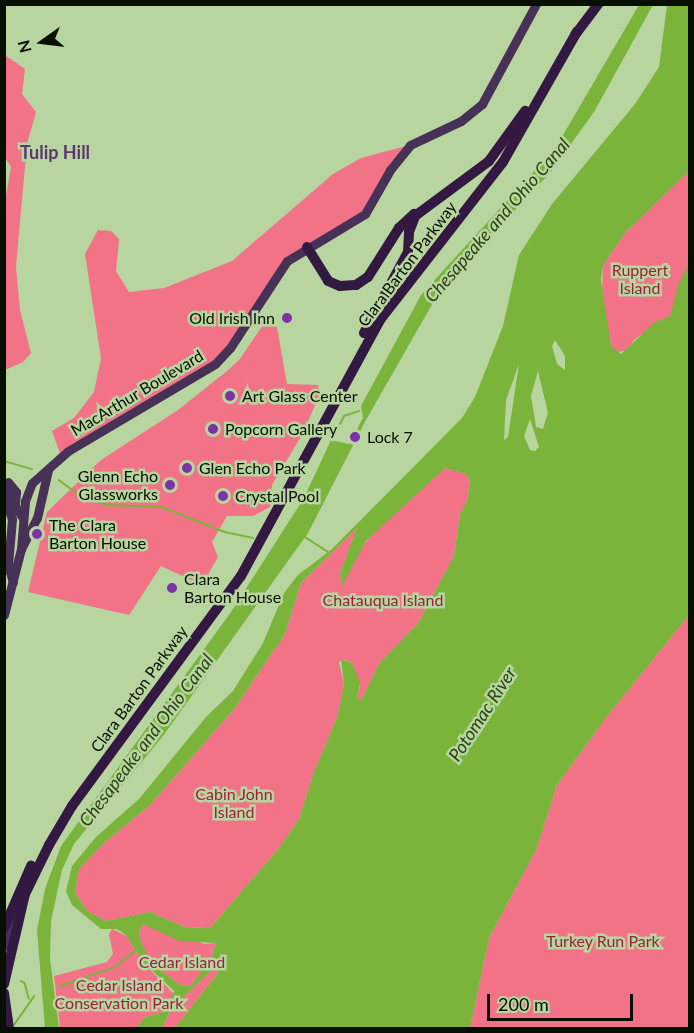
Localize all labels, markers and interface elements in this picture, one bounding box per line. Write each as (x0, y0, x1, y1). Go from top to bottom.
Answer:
north arrow (12, 12, 72, 72)
text: N (13, 38, 35, 55)
water label: Chesapeake and Ohio Canal (420, 134, 574, 306)
district label: Tulip Hill (20, 141, 90, 163)
street label: Clara Barton Parkway (354, 198, 460, 330)
park label: Ruppert Island (612, 260, 668, 298)
place label: Old Irish Inn (189, 308, 275, 328)
marker: Old Irish Inn (280, 311, 294, 325)
street label: MacArthur Boulevard (67, 346, 207, 440)
place label: Art Glass Center (242, 386, 358, 406)
marker: Art Glass Center (223, 389, 237, 403)
place label: Popcorn Gallery (225, 419, 337, 439)
marker: Popcorn Gallery (206, 422, 220, 436)
place label: Lock 7 (367, 427, 413, 447)
marker: Lock 7 (348, 430, 362, 444)
place label: Glen Echo Park (199, 458, 306, 478)
marker: Glen Echo Park (180, 461, 194, 475)
place label: Glenn Echo Glassworks (78, 466, 158, 504)
marker: Glenn Echo Glassworks (163, 478, 177, 492)
place label: Crystal Pool (235, 486, 319, 506)
marker: Crystal Pool (216, 489, 230, 503)
place label: The Clara Barton House (49, 515, 146, 553)
marker: The Clara Barton House (30, 527, 44, 541)
place label: Clara Barton House (184, 569, 281, 607)
marker: Clara Barton House (165, 581, 179, 595)
park label: Chatauqua Island (323, 590, 443, 610)
street label: Clara Barton Parkway (87, 622, 191, 756)
water label: Chesapeake and Ohio Canal (74, 650, 218, 830)
water label: Potomac River (444, 663, 520, 765)
park label: Cabin John Island (195, 784, 273, 822)
park label: Turkey Run Park (546, 931, 660, 951)
park label: Cedar Island (139, 952, 225, 972)
park label: Cedar Island Conservation Park (55, 975, 183, 1013)
scale bar (490, 982, 636, 1020)
text: 200 m (498, 993, 549, 1015)

